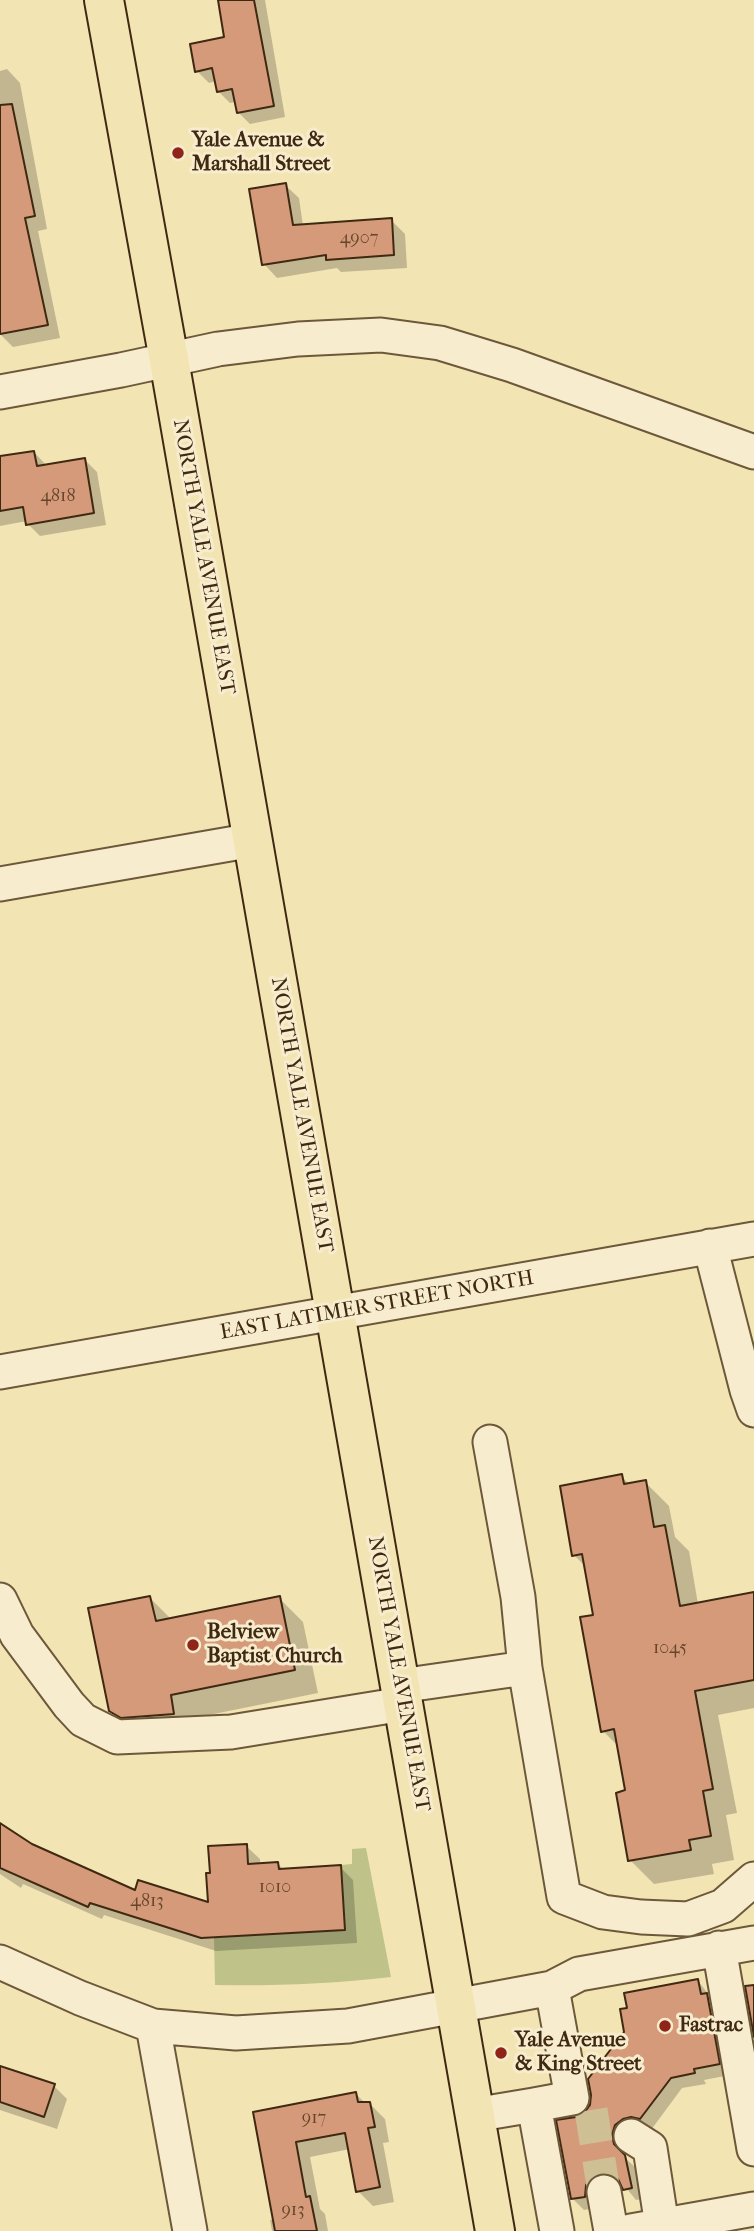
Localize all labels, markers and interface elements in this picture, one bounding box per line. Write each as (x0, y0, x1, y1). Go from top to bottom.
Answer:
place label: Yale Avenue & Marshall Street (192, 128, 331, 178)
marker: Yale Avenue & Marshall Street (170, 145, 186, 161)
house number: 4907 (340, 228, 378, 250)
street label: NORTH YALE AVENUE EAST (166, 417, 240, 697)
house number: 4818 (40, 486, 76, 508)
street label: NORTH YALE AVENUE EAST (264, 975, 338, 1255)
street label: EAST LATIMER STREET NORTH (218, 1266, 536, 1346)
street label: NORTH YALE AVENUE EAST (361, 1534, 435, 1814)
place label: Belview Baptist Church (207, 1620, 343, 1670)
marker: Belview Baptist Church (185, 1637, 201, 1653)
house number: 1045 (653, 1638, 687, 1660)
house number: 1010 (259, 1877, 291, 1899)
house number: 4813 (130, 1891, 164, 1913)
place label: Fastrac (679, 2013, 743, 2039)
marker: Fastrac (657, 2018, 673, 2034)
place label: Yale Avenue & King Street (515, 2028, 642, 2078)
marker: Yale Avenue & King Street (493, 2045, 509, 2061)
house number: 917 (302, 2108, 326, 2130)
house number: 913 (281, 2200, 305, 2222)

